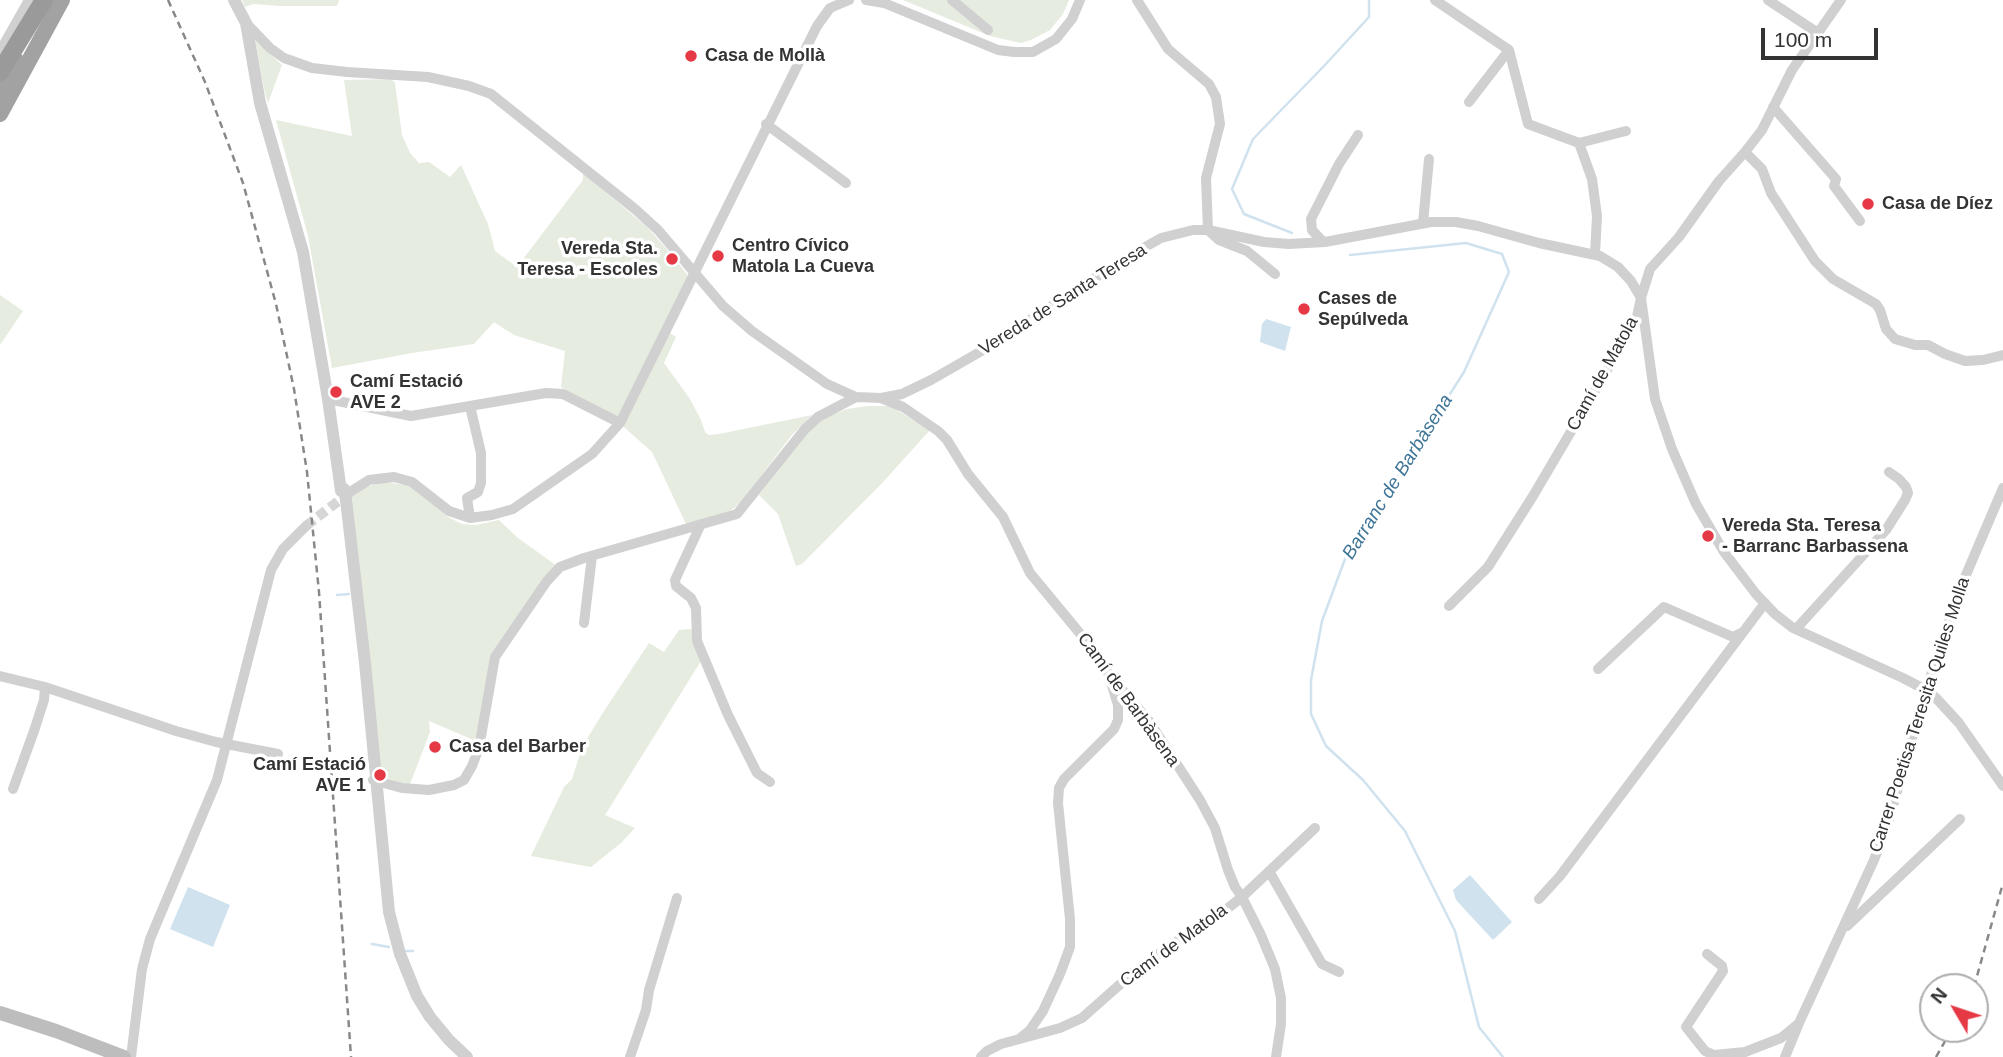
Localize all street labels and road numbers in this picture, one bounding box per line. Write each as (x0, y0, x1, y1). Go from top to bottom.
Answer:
street label: Vereda de Santa Teresa (975, 240, 1151, 360)
street label: Camí de Matola (1563, 313, 1643, 435)
street label: Carrer Poetisa Teresita Quiles Molla (1865, 575, 1975, 855)
street label: Camí de Barbàsena (1072, 629, 1184, 771)
street label: Camí de Matola (1116, 900, 1232, 992)

